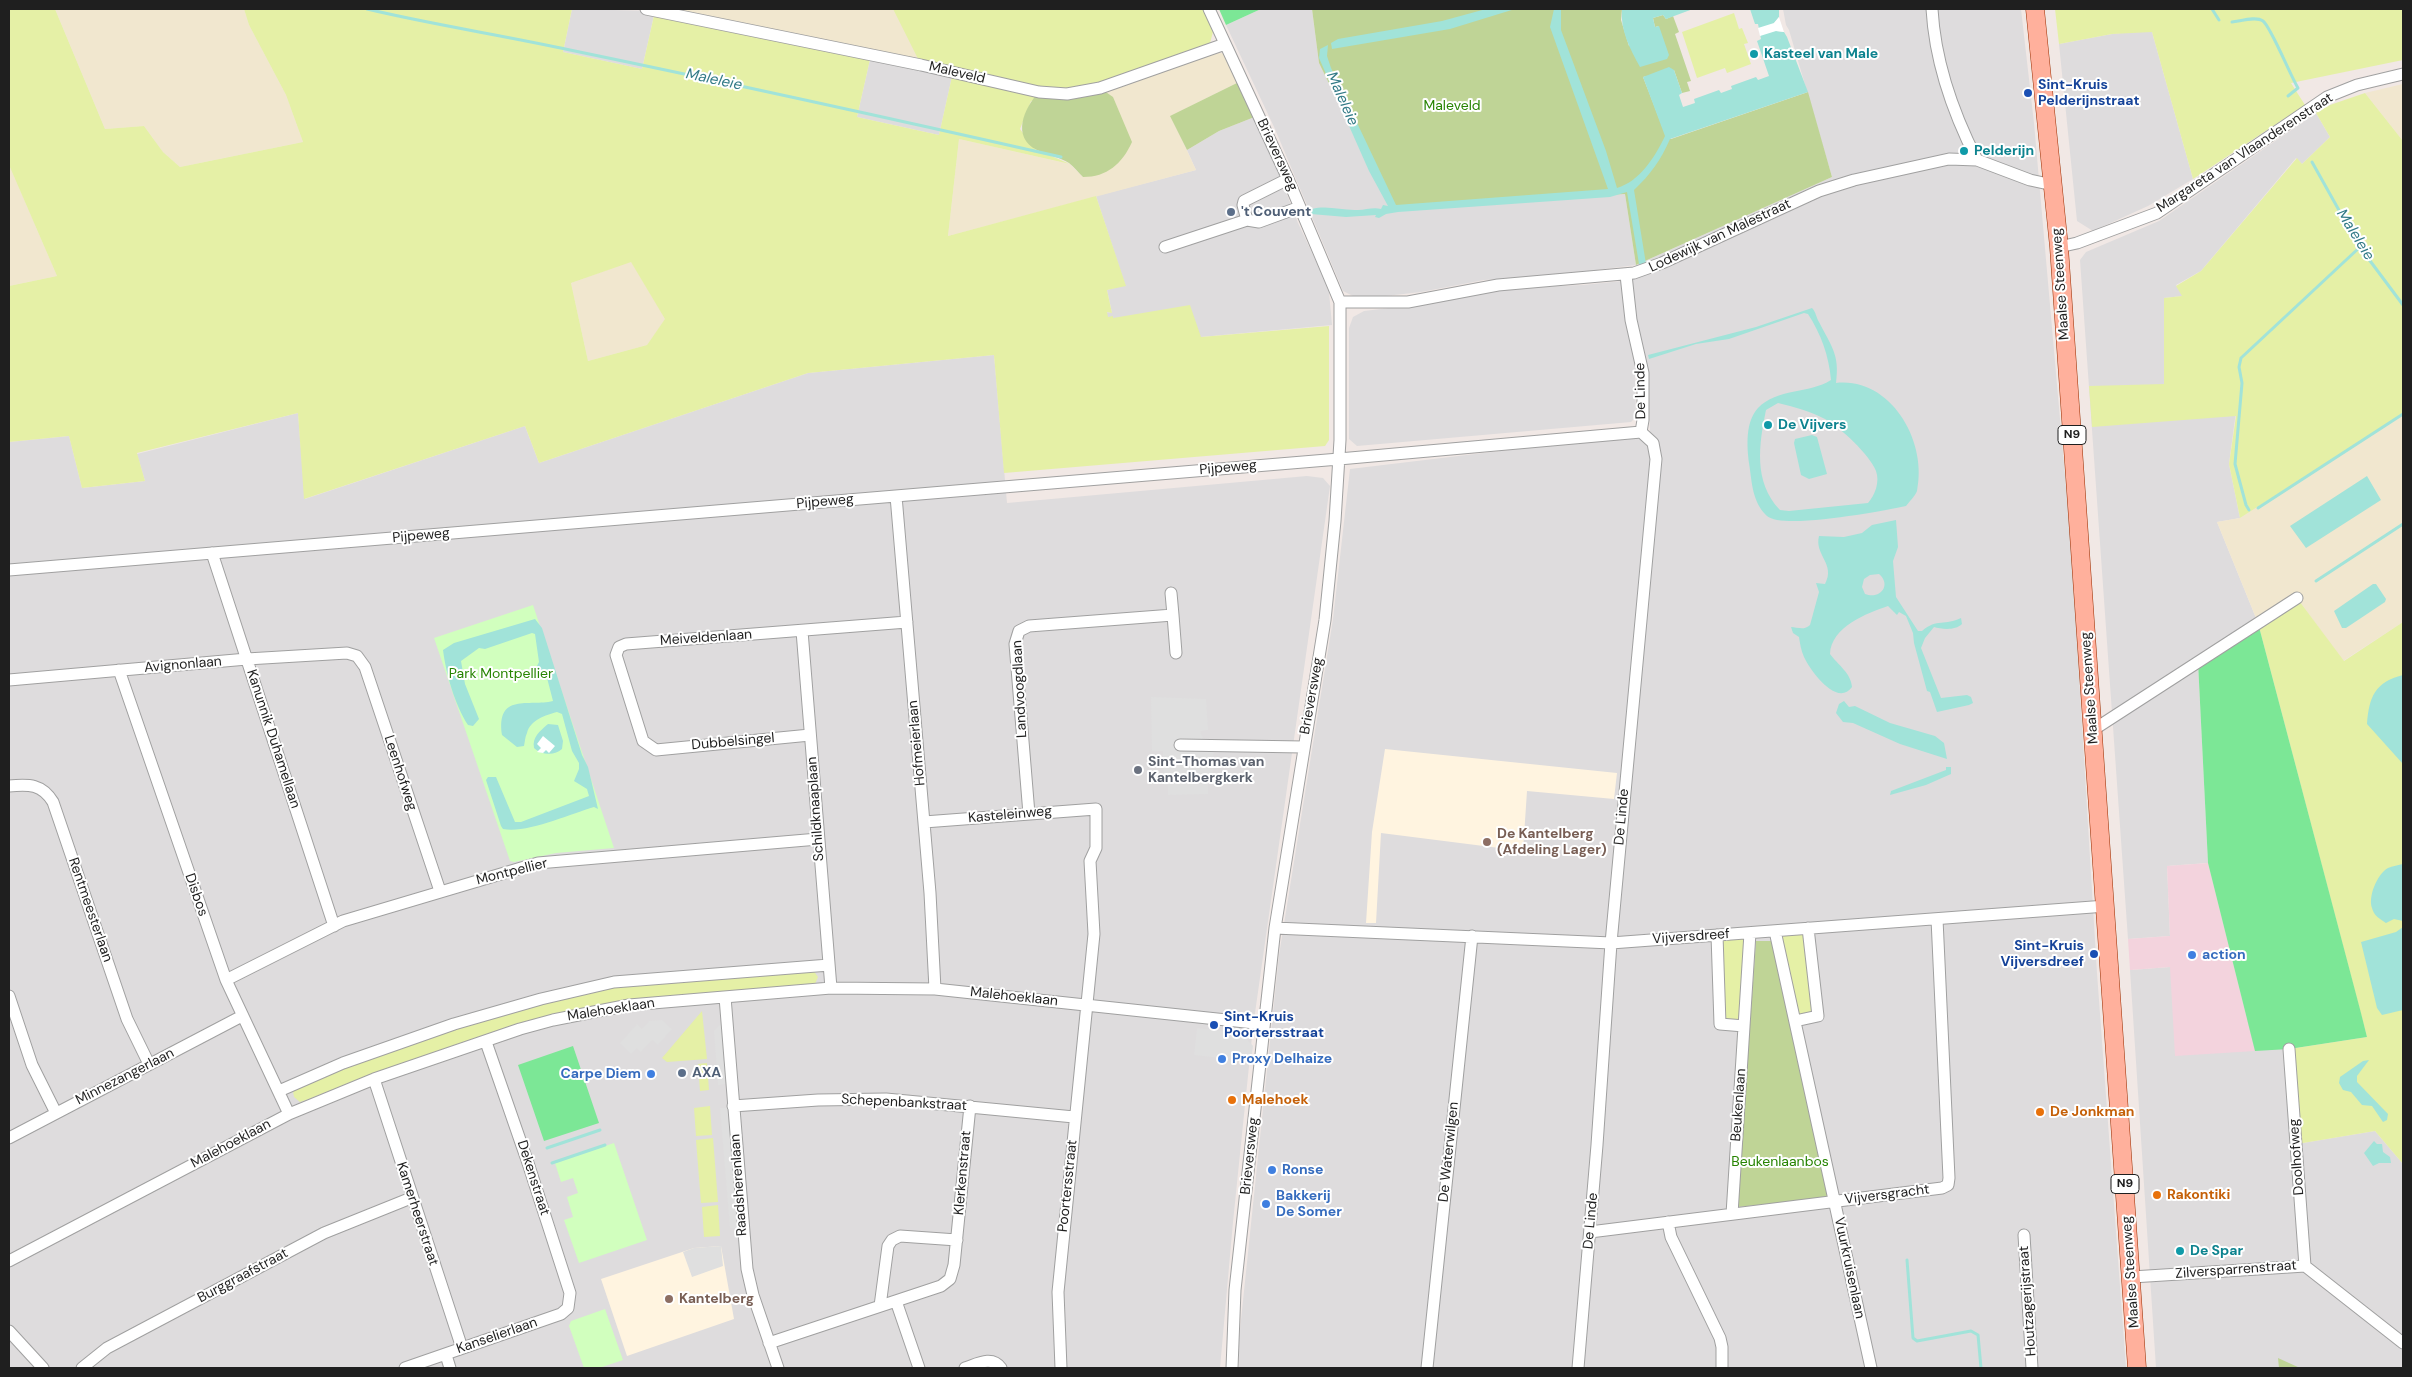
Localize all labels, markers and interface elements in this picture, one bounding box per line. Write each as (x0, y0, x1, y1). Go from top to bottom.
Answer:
place label: Kasteel van Male (1764, 46, 1878, 62)
marker: Kasteel van Male (1748, 48, 1760, 60)
street label: Maleveld (927, 58, 987, 88)
water label: Maleleie (684, 65, 744, 95)
water label: Maleleie (1322, 69, 1362, 129)
place label: Sint-Kruis Pelderijnstraat (2038, 77, 2139, 110)
marker: Sint-Kruis Pelderijnstraat (2022, 87, 2034, 99)
street label: Margareta van Vlaanderenstraat (2154, 90, 2336, 216)
park label: Maleveld (1423, 98, 1481, 114)
street label: Brieversweg (1253, 116, 1301, 194)
place label: Pelderijn (1974, 143, 2034, 159)
marker: Pelderijn (1958, 145, 1970, 157)
street label: Lodewijk van Malestraat (1646, 196, 1794, 276)
place label: 't Couvent (1241, 204, 1311, 220)
marker: 't Couvent (1225, 206, 1237, 218)
water label: Maleleie (2332, 206, 2378, 264)
street label: Maalse Steenweg (2049, 227, 2073, 341)
street label: De Linde (1632, 362, 1650, 420)
place label: De Vijvers (1778, 417, 1846, 433)
marker: De Vijvers (1762, 419, 1774, 431)
road number: N9 (2058, 426, 2086, 444)
street label: Pijpeweg (1199, 457, 1257, 479)
street label: Pijpeweg (796, 491, 854, 513)
street label: Pijpeweg (392, 525, 450, 547)
street label: Meiveldenlaan (659, 626, 753, 650)
street label: Maalse Steenweg (2078, 631, 2102, 745)
street label: Landvoogdlaan (1009, 640, 1031, 738)
street label: Avignonlaan (143, 653, 223, 677)
street label: Brieversweg (1297, 656, 1327, 736)
park label: Park Montpellier (449, 666, 553, 682)
street label: Kanunnik Duhamellaan (243, 667, 303, 811)
street label: Hofmeierlaan (905, 699, 929, 787)
street label: Dubbelsingel (691, 730, 775, 754)
street label: Leenhofweg (380, 733, 420, 813)
place label: Sint-Thomas van Kantelbergkerk (1148, 754, 1264, 786)
street label: Schildknaaplaan (804, 756, 828, 862)
marker: Sint-Thomas van Kantelbergkerk (1132, 764, 1144, 776)
street label: De Linde (1611, 788, 1633, 846)
street label: Kasteleinweg (967, 803, 1053, 827)
place label: De Kantelberg (Afdeling Lager) (1497, 826, 1607, 859)
marker: De Kantelberg (Afdeling Lager) (1481, 836, 1493, 848)
street label: Montpellier (475, 855, 549, 889)
street label: Rentmeesterlaan (64, 856, 116, 964)
street label: Disbos (181, 871, 211, 919)
street label: Vijversdreef (1652, 926, 1730, 948)
place label: Sint-Kruis Vijversdreef (2000, 938, 2084, 970)
place label: action (2202, 947, 2246, 963)
marker: Sint-Kruis Vijversdreef (2088, 948, 2100, 960)
marker: action (2186, 949, 2198, 961)
street label: Malehoeklaan (969, 984, 1059, 1010)
street label: Malehoeklaan (566, 995, 656, 1025)
place label: Sint-Kruis Poortersstraat (1224, 1009, 1324, 1042)
marker: Sint-Kruis Poortersstraat (1208, 1019, 1220, 1031)
street label: Minnezangerlaan (73, 1045, 177, 1109)
place label: Proxy Delhaize (1232, 1051, 1332, 1067)
marker: Proxy Delhaize (1216, 1053, 1228, 1065)
place label: AXA (692, 1065, 721, 1081)
place label: Carpe Diem (561, 1066, 641, 1082)
marker: AXA (676, 1067, 688, 1079)
marker: Carpe Diem (645, 1068, 657, 1080)
street label: Beukenlaan (1728, 1068, 1750, 1142)
street label: Schepenbankstraat (841, 1091, 967, 1115)
place label: Malehoek (1242, 1092, 1308, 1108)
marker: Malehoek (1226, 1094, 1238, 1106)
street label: De Waterwilgen (1435, 1101, 1463, 1203)
place label: De Jonkman (2050, 1104, 2134, 1120)
marker: De Jonkman (2034, 1106, 2046, 1118)
street label: Malehoeklaan (188, 1116, 274, 1172)
street label: Brieversweg (1238, 1116, 1262, 1196)
street label: Doolhofweg (2286, 1118, 2308, 1196)
street label: Klerkenstraat (951, 1130, 975, 1216)
street label: Raadsherenlaan (727, 1133, 751, 1237)
street label: Dekenstraat (513, 1138, 553, 1218)
street label: Poortersstraat (1055, 1139, 1081, 1233)
park label: Beukenlaanbos (1731, 1154, 1829, 1170)
street label: Kamerheerstraat (392, 1160, 442, 1268)
place label: Ronse (1282, 1162, 1323, 1178)
marker: Ronse (1266, 1164, 1278, 1176)
road number: N9 (2111, 1174, 2139, 1194)
street label: Vijversgracht (1844, 1181, 1930, 1209)
place label: Rakontiki (2167, 1187, 2230, 1203)
place label: Bakkerij De Somer (1276, 1188, 1342, 1220)
marker: Rakontiki (2151, 1189, 2163, 1201)
street label: De Linde (1580, 1192, 1602, 1250)
marker: Bakkerij De Somer (1260, 1198, 1272, 1210)
street label: Maalse Steenweg (2119, 1215, 2143, 1329)
street label: Vuurkruisenlaan (1830, 1216, 1868, 1320)
place label: De Spar (2190, 1243, 2243, 1259)
street label: Burggraafstraat (195, 1245, 291, 1307)
street label: Houtzagerijstraat (2016, 1245, 2040, 1357)
marker: De Spar (2174, 1245, 2186, 1257)
street label: Zilversparrenstraat (2175, 1257, 2297, 1283)
place label: Kantelberg (679, 1291, 754, 1307)
marker: Kantelberg (663, 1293, 675, 1305)
street label: Kanselierlaan (454, 1314, 540, 1358)

